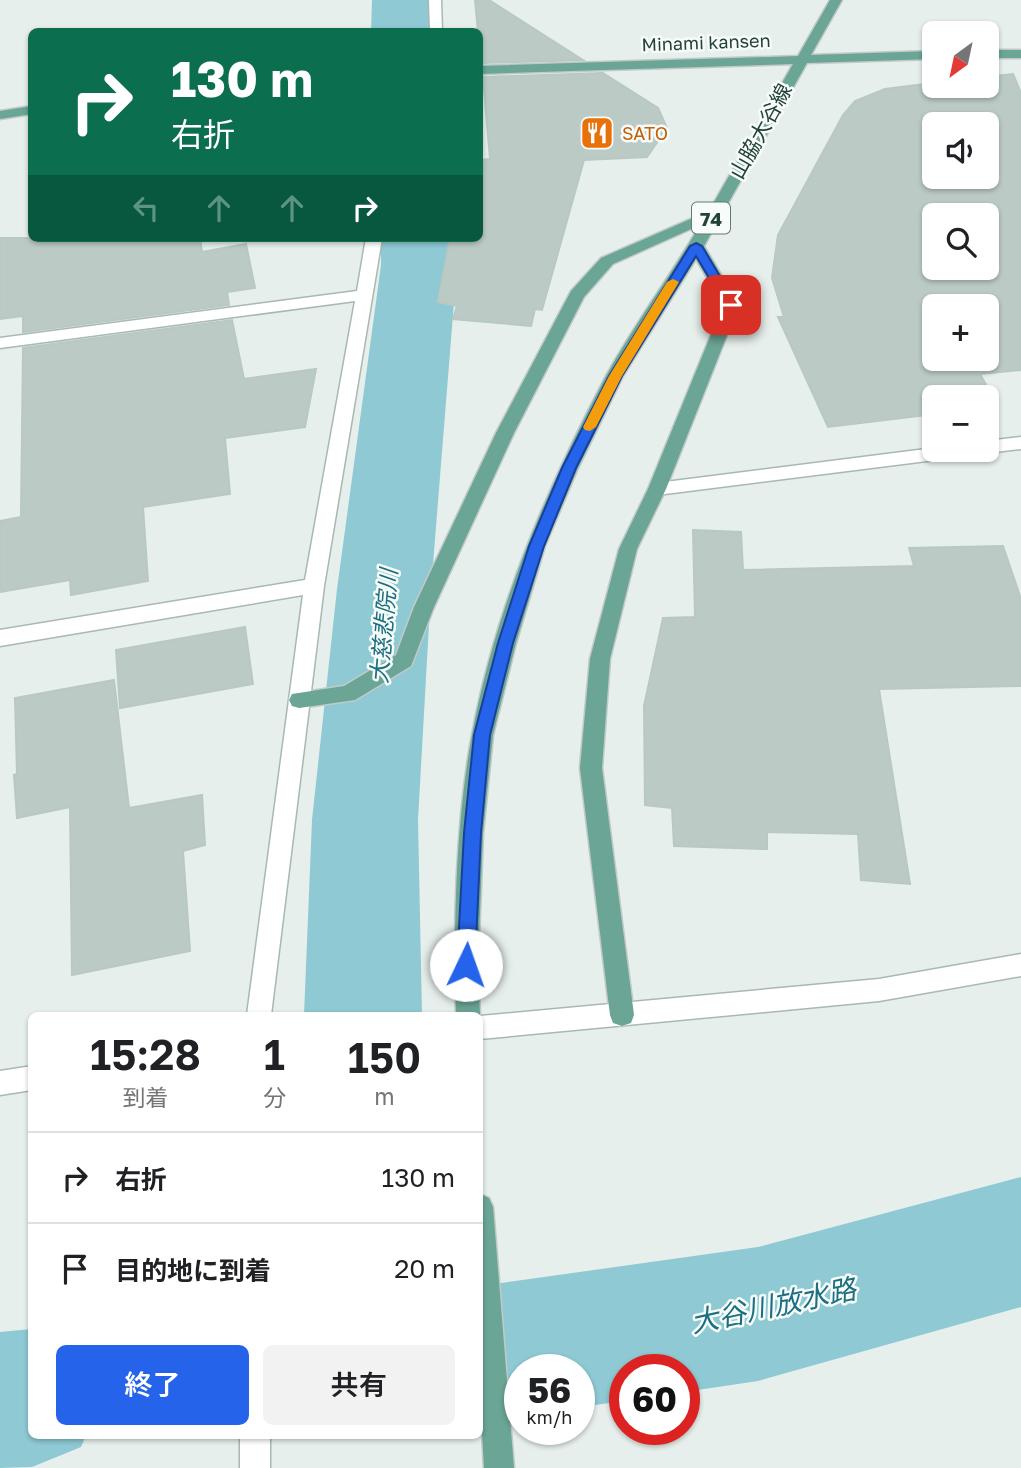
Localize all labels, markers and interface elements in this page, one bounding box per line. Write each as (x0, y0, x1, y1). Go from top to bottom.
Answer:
north arrow (922, 21, 999, 98)
map controls (922, 21, 999, 462)
street label: Minami kansen (641, 29, 771, 55)
text: 130 m (171, 49, 313, 108)
icon: right (56, 56, 147, 147)
street label: 山脇大谷線 (723, 79, 797, 183)
button: sound (922, 112, 999, 189)
restaurant icon: SATO (578, 114, 616, 152)
text: 右折 (171, 115, 235, 153)
place label: SATO (622, 122, 668, 144)
icon: left (127, 189, 165, 227)
icon: ahead (200, 189, 238, 227)
icon: ahead (273, 189, 311, 227)
icon: right (346, 189, 384, 227)
road number: 74 (692, 202, 730, 233)
button: search (922, 203, 999, 280)
pin (701, 275, 761, 335)
icon: arrive (712, 286, 750, 324)
button: + (922, 294, 999, 371)
button: − (922, 385, 999, 462)
water label: 大慈悲院川 (364, 565, 402, 685)
position arrow (429, 928, 503, 1002)
text: 15:28 (90, 1029, 201, 1079)
text: 1 (264, 1029, 285, 1079)
text: 150 (348, 1032, 421, 1082)
text: m (374, 1082, 395, 1110)
text: 到着 (122, 1083, 168, 1111)
text: 分 (263, 1083, 286, 1111)
icon: right (56, 1159, 94, 1197)
text: 130 m (382, 1162, 455, 1193)
text: 右折 (115, 1164, 167, 1195)
icon: arrive (56, 1250, 94, 1288)
text: 20 m (394, 1253, 455, 1284)
text: 目的地に到着 (115, 1255, 271, 1286)
water label: 大谷川放水路 (687, 1271, 861, 1339)
button: 終了 (56, 1345, 249, 1425)
button: 共有 (263, 1345, 455, 1425)
speed limit sign: 60 (609, 1354, 700, 1445)
text: 56 (528, 1369, 571, 1411)
text: km/h (527, 1406, 572, 1428)

